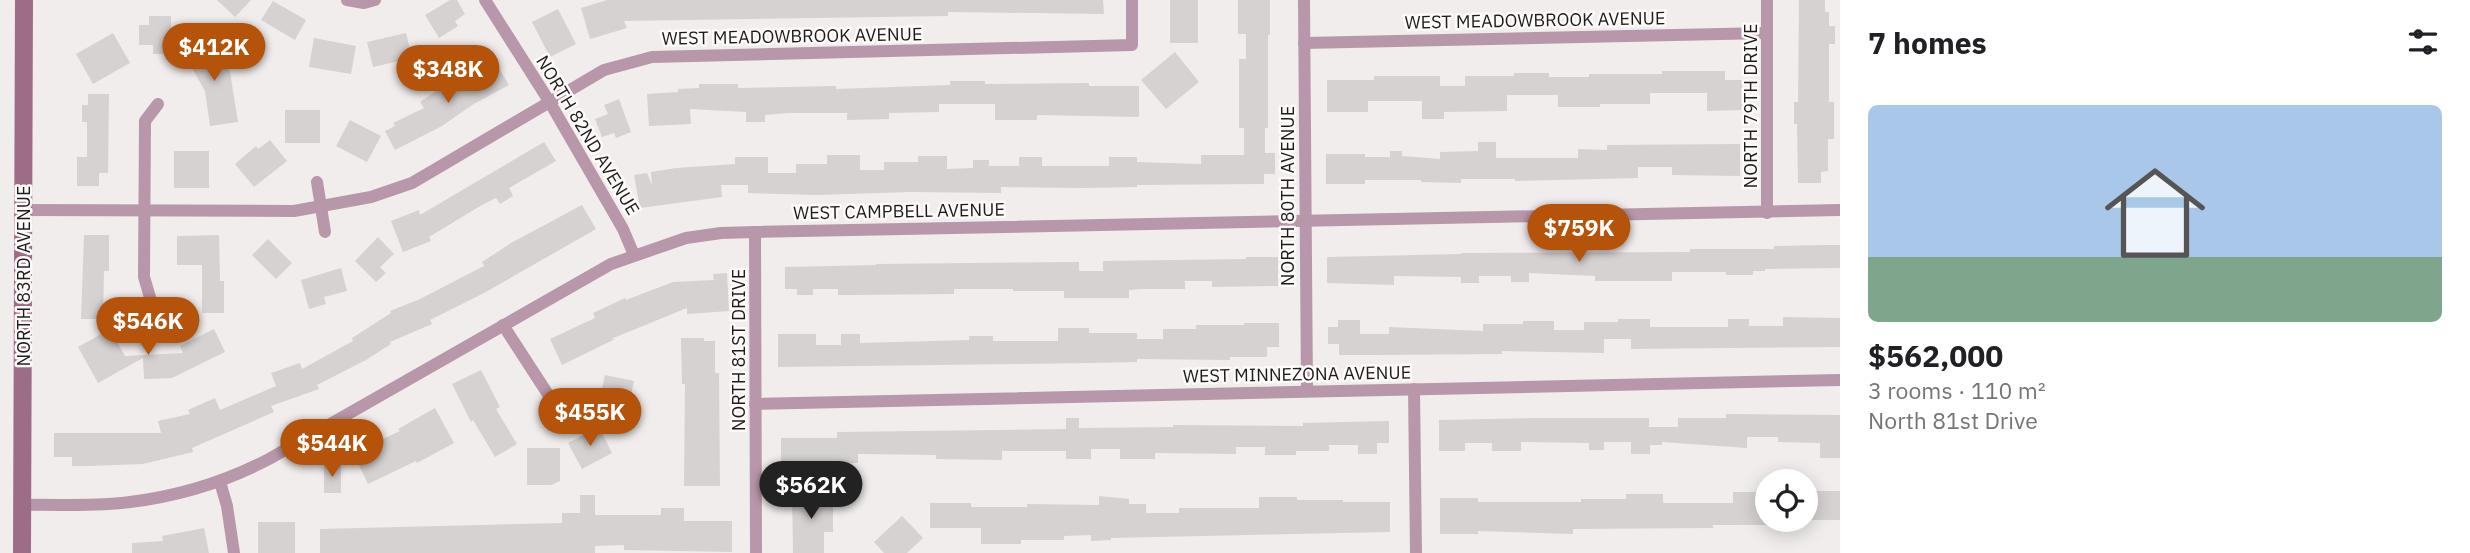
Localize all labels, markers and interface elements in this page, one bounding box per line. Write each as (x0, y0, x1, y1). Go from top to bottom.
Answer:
street label: WEST MEADOWBROOK AVENUE (1404, 6, 1666, 34)
street label: WEST MEADOWBROOK AVENUE (661, 22, 923, 50)
text: 7 homes (1868, 23, 1987, 62)
icon: filters (2404, 23, 2442, 61)
pin: $412K (165, 24, 263, 83)
street label: NORTH 79TH DRIVE (1739, 24, 1762, 188)
text: $412K (178, 31, 250, 61)
pin: $348K (399, 46, 497, 105)
street label: NORTH 82ND AVENUE (531, 51, 645, 219)
text: $348K (412, 53, 484, 83)
street label: NORTH 80TH AVENUE (1276, 106, 1299, 286)
icon: home (2092, 150, 2218, 276)
street label: NORTH 83RD AVENUE (12, 186, 35, 366)
street label: WEST CAMPBELL AVENUE (793, 198, 1005, 224)
pin: $759K (1530, 204, 1628, 264)
text: $759K (1543, 212, 1615, 242)
street label: NORTH 81ST DRIVE (727, 269, 750, 431)
pin: $546K (99, 298, 197, 357)
text: $546K (112, 305, 184, 335)
text: $562,000 (1868, 336, 2003, 375)
street label: WEST MINNEZONA AVENUE (1183, 361, 1411, 387)
text: 3 rooms · 110 m² (1868, 375, 2046, 405)
pin: $455K (541, 388, 639, 448)
text: $455K (554, 396, 626, 426)
text: North 81st Drive (1868, 405, 2038, 435)
pin: $544K (283, 420, 381, 479)
text: $544K (296, 427, 368, 457)
pin: $562K (762, 462, 860, 521)
text: $562K (775, 469, 847, 499)
map controls (1755, 469, 1818, 532)
button: locate (1755, 469, 1818, 532)

